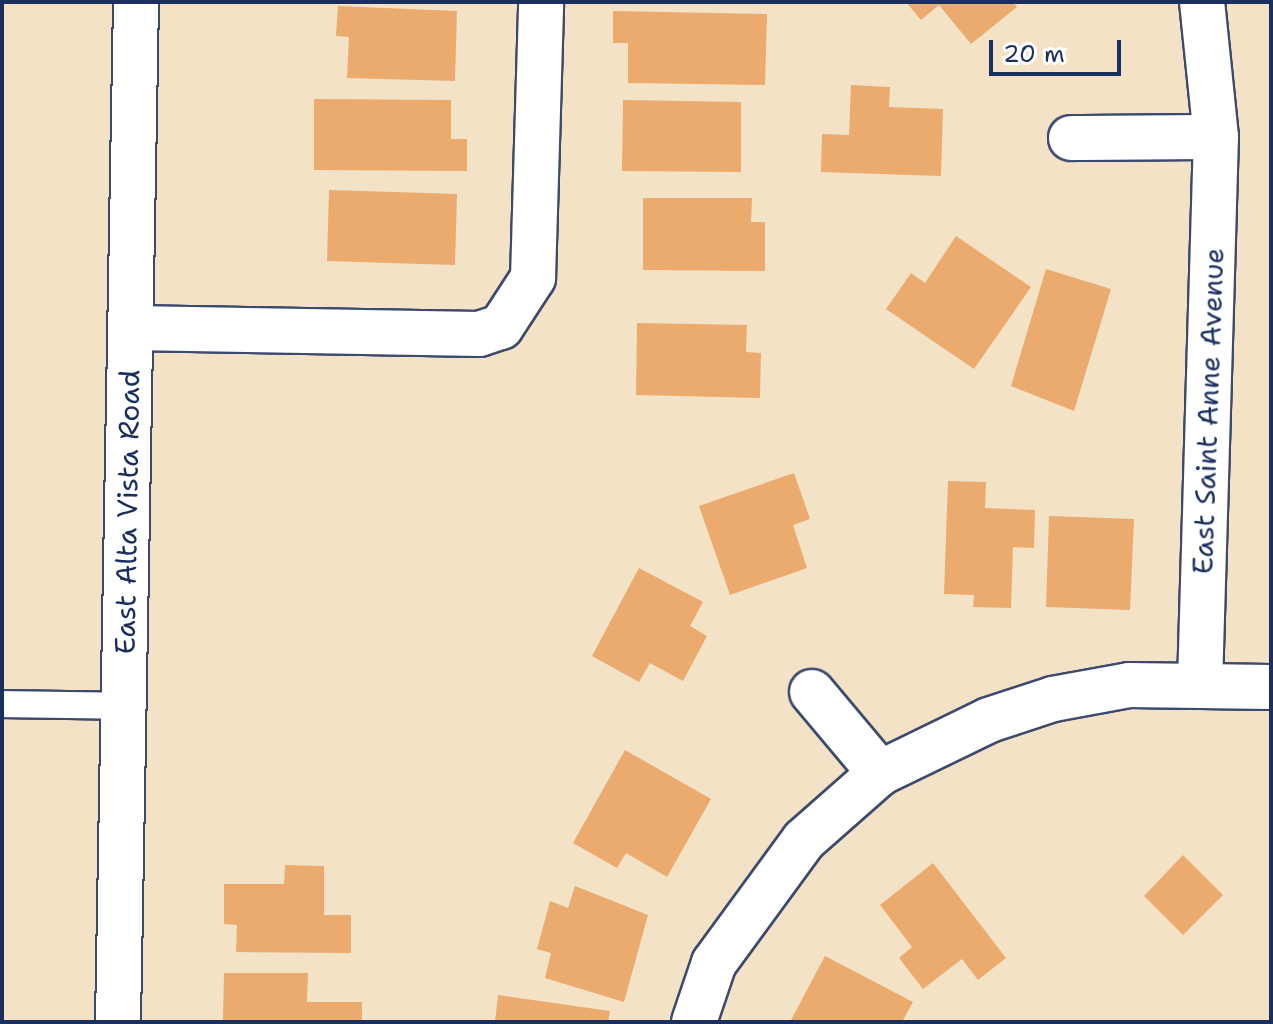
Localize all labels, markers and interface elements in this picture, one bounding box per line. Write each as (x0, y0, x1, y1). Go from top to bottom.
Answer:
scale bar (993, 24, 1125, 74)
text: 20 m (1003, 38, 1065, 70)
street label: East Saint Anne Avenue (1186, 247, 1230, 575)
street label: East Alta Vista Road (108, 369, 146, 655)

